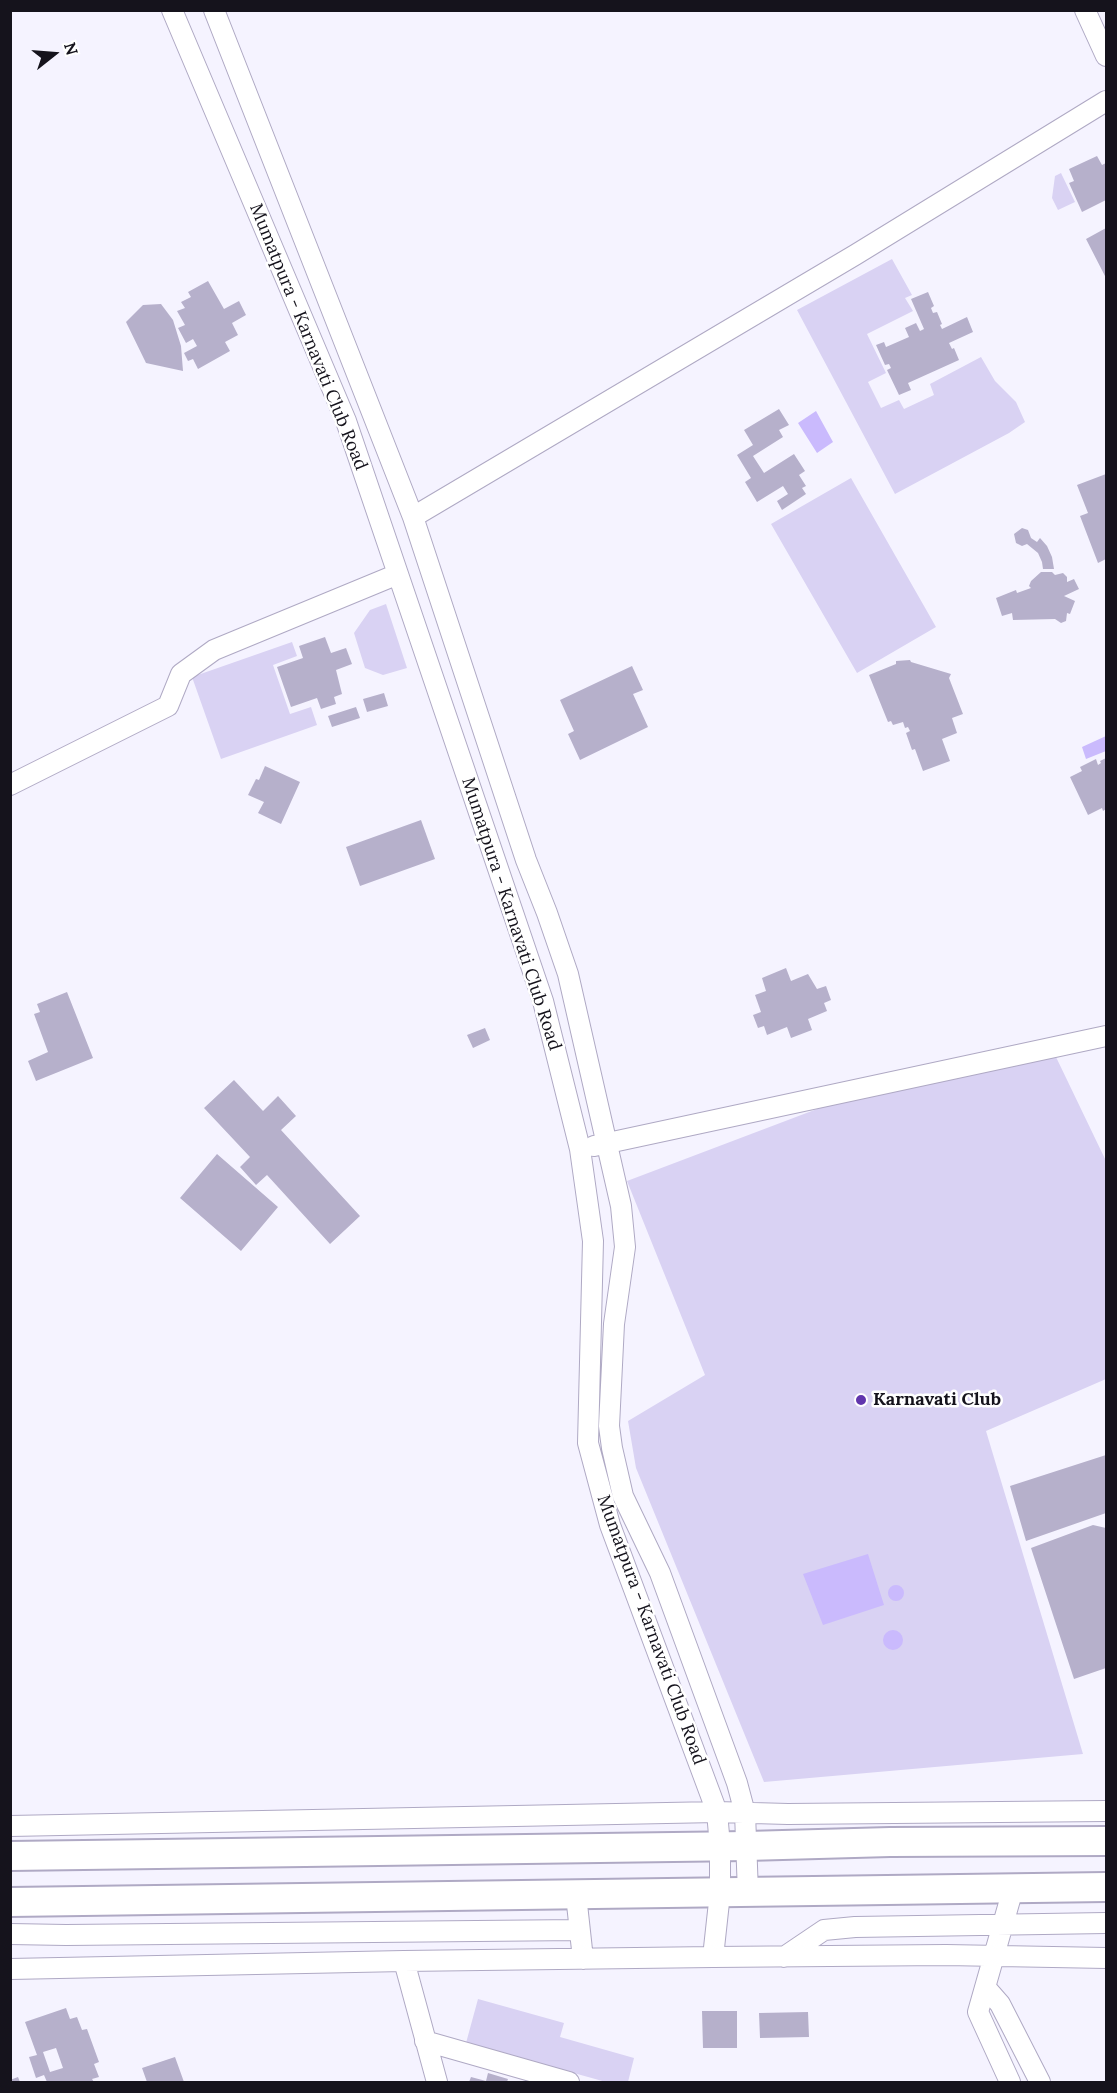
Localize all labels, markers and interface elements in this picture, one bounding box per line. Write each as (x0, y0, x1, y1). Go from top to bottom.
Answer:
north arrow (24, 24, 84, 84)
text: N (60, 40, 83, 58)
street label: Mumatpura - Karnavati Club Road (244, 201, 372, 473)
street label: Mumatpura - Karnavati Club Road (457, 775, 565, 1053)
place label: Karnavati Club (873, 1389, 1001, 1411)
marker: Karnavati Club (854, 1393, 868, 1407)
street label: Mumatpura - Karnavati Club Road (592, 1492, 710, 1768)

